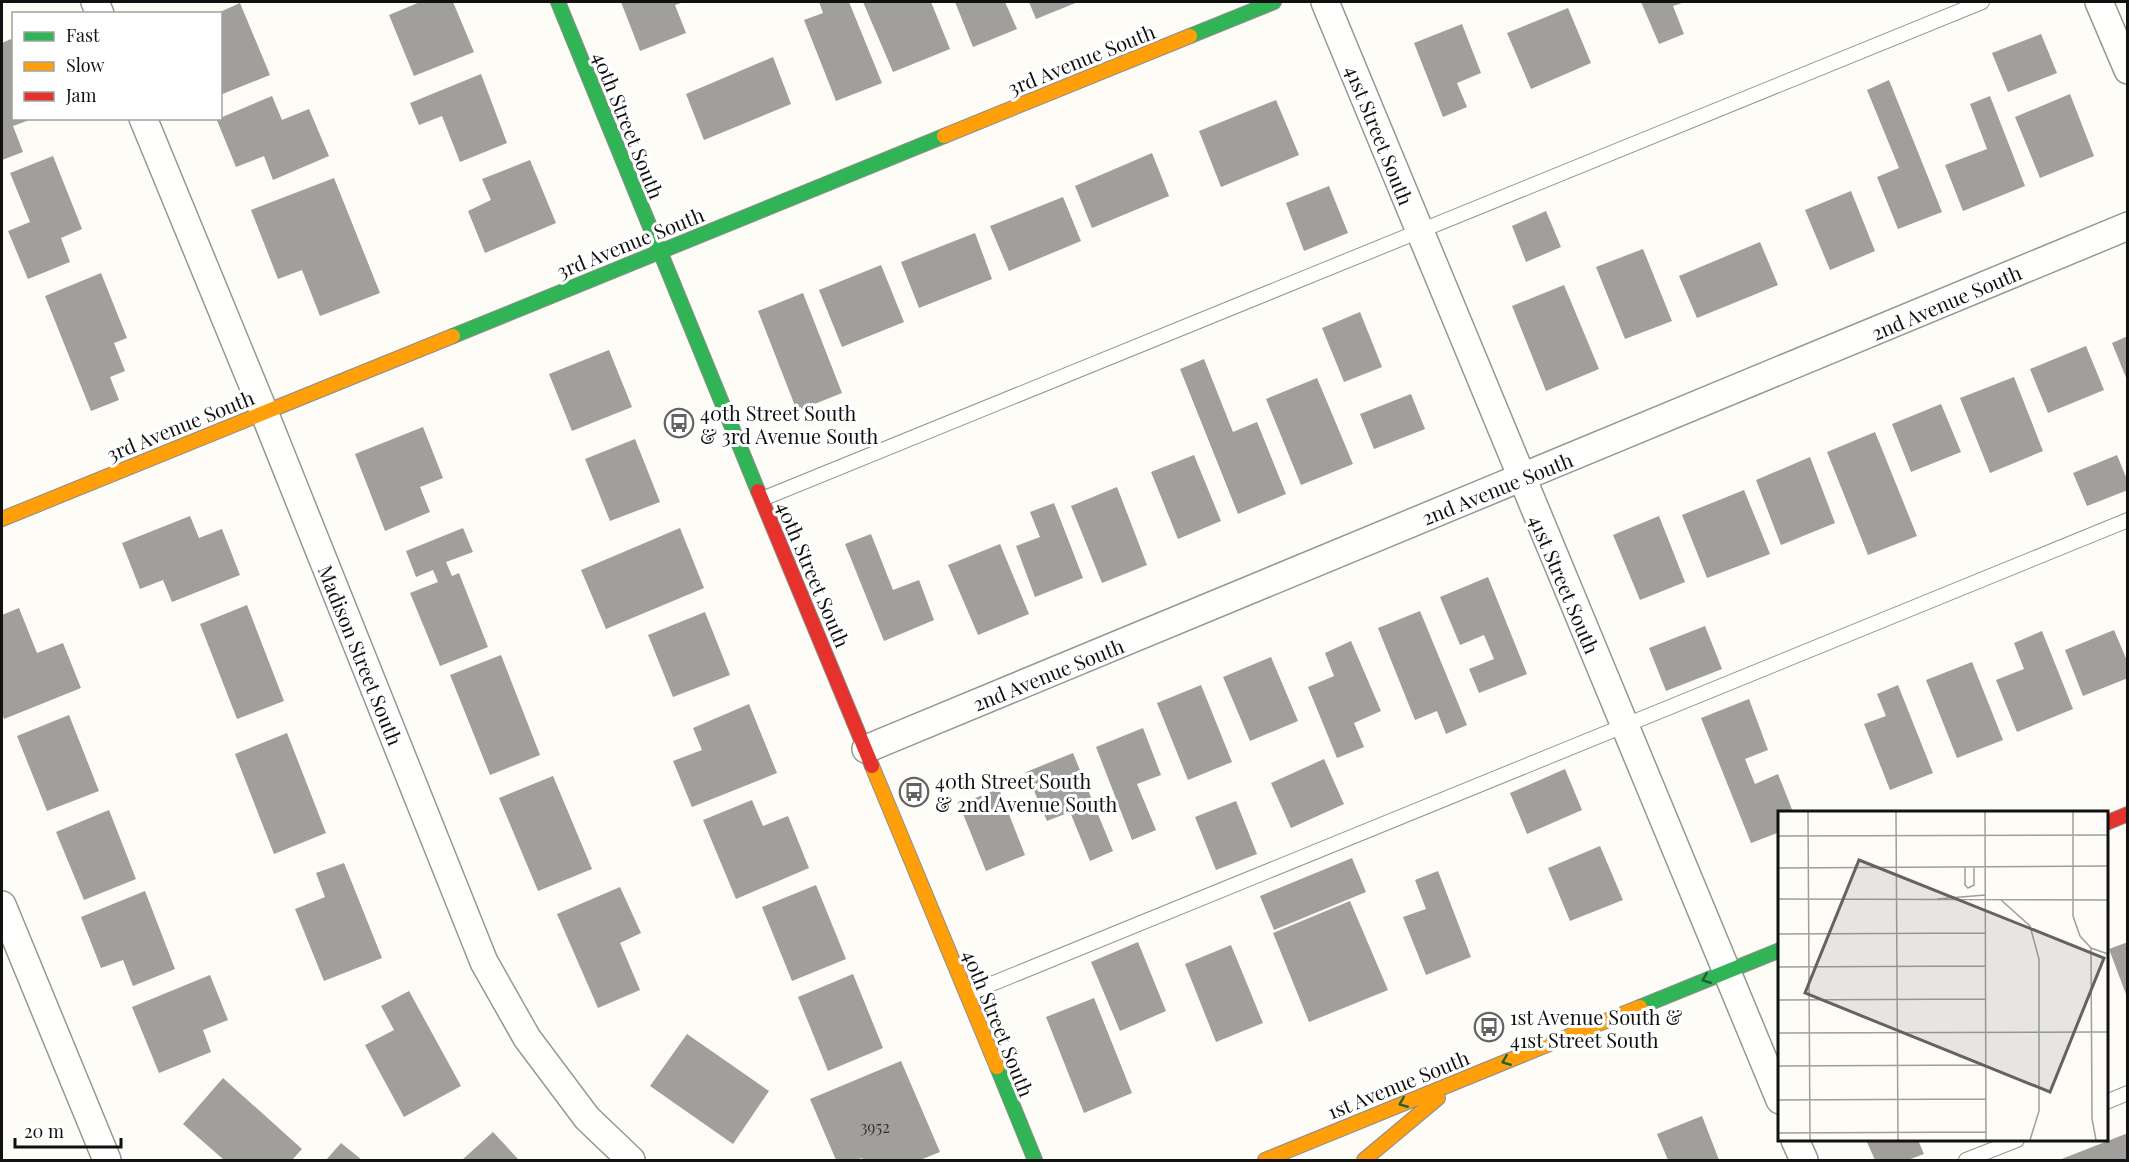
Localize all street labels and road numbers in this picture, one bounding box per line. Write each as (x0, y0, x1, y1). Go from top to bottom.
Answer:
street label: 3rd Avenue South (1003, 17, 1159, 101)
street label: 40th Street South (587, 47, 671, 203)
street label: 41st Street South (1340, 61, 1420, 209)
street label: 3rd Avenue South (552, 200, 708, 284)
street label: 2nd Avenue South (1867, 258, 2025, 346)
street label: 3rd Avenue South (102, 383, 258, 467)
street label: 2nd Avenue South (1417, 445, 1577, 531)
street label: 40th Street South (771, 497, 857, 651)
street label: 41st Street South (1524, 510, 1607, 658)
street label: Madison Street South (312, 561, 410, 749)
street label: 2nd Avenue South (968, 631, 1128, 717)
street label: 40th Street South (957, 945, 1041, 1101)
street label: 1st Avenue South (1323, 1043, 1473, 1125)

